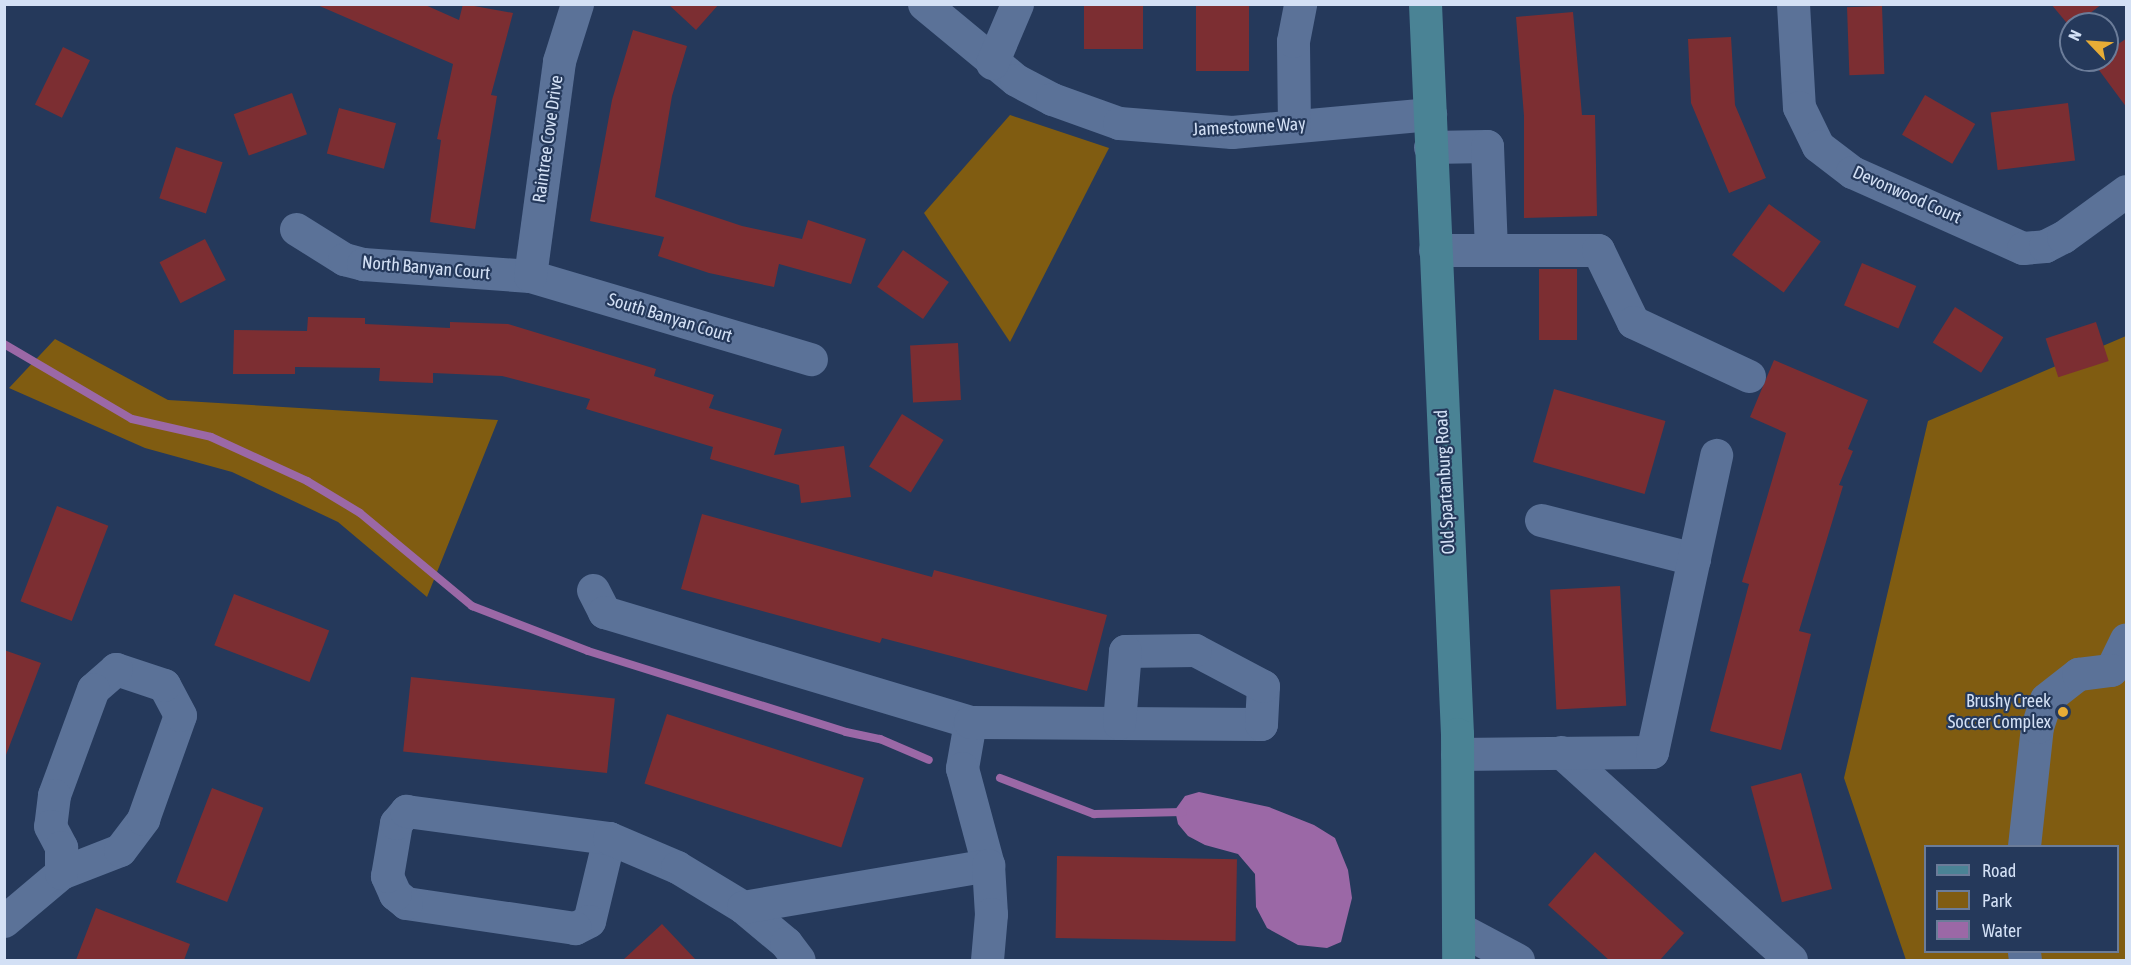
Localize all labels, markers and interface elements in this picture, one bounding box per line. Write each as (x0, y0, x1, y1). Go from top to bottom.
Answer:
north arrow (2059, 12, 2119, 72)
text: N (2064, 27, 2085, 43)
street label: Raintree Cove Drive (528, 74, 568, 204)
street label: Jamestowne Way (1192, 113, 1306, 141)
street label: Devonwood Court (1849, 161, 1965, 229)
street label: North Banyan Court (361, 252, 491, 284)
street label: South Banyan Court (605, 289, 735, 347)
street label: Old Spartanburg Road (1430, 409, 1460, 555)
place label: Brushy Creek Soccer Complex (1948, 691, 2051, 734)
marker: Brushy Creek Soccer Complex (2056, 705, 2070, 719)
legend (1924, 845, 2119, 953)
text: Road (1982, 860, 2016, 881)
text: Park (1982, 890, 2012, 911)
text: Water (1982, 920, 2021, 941)

